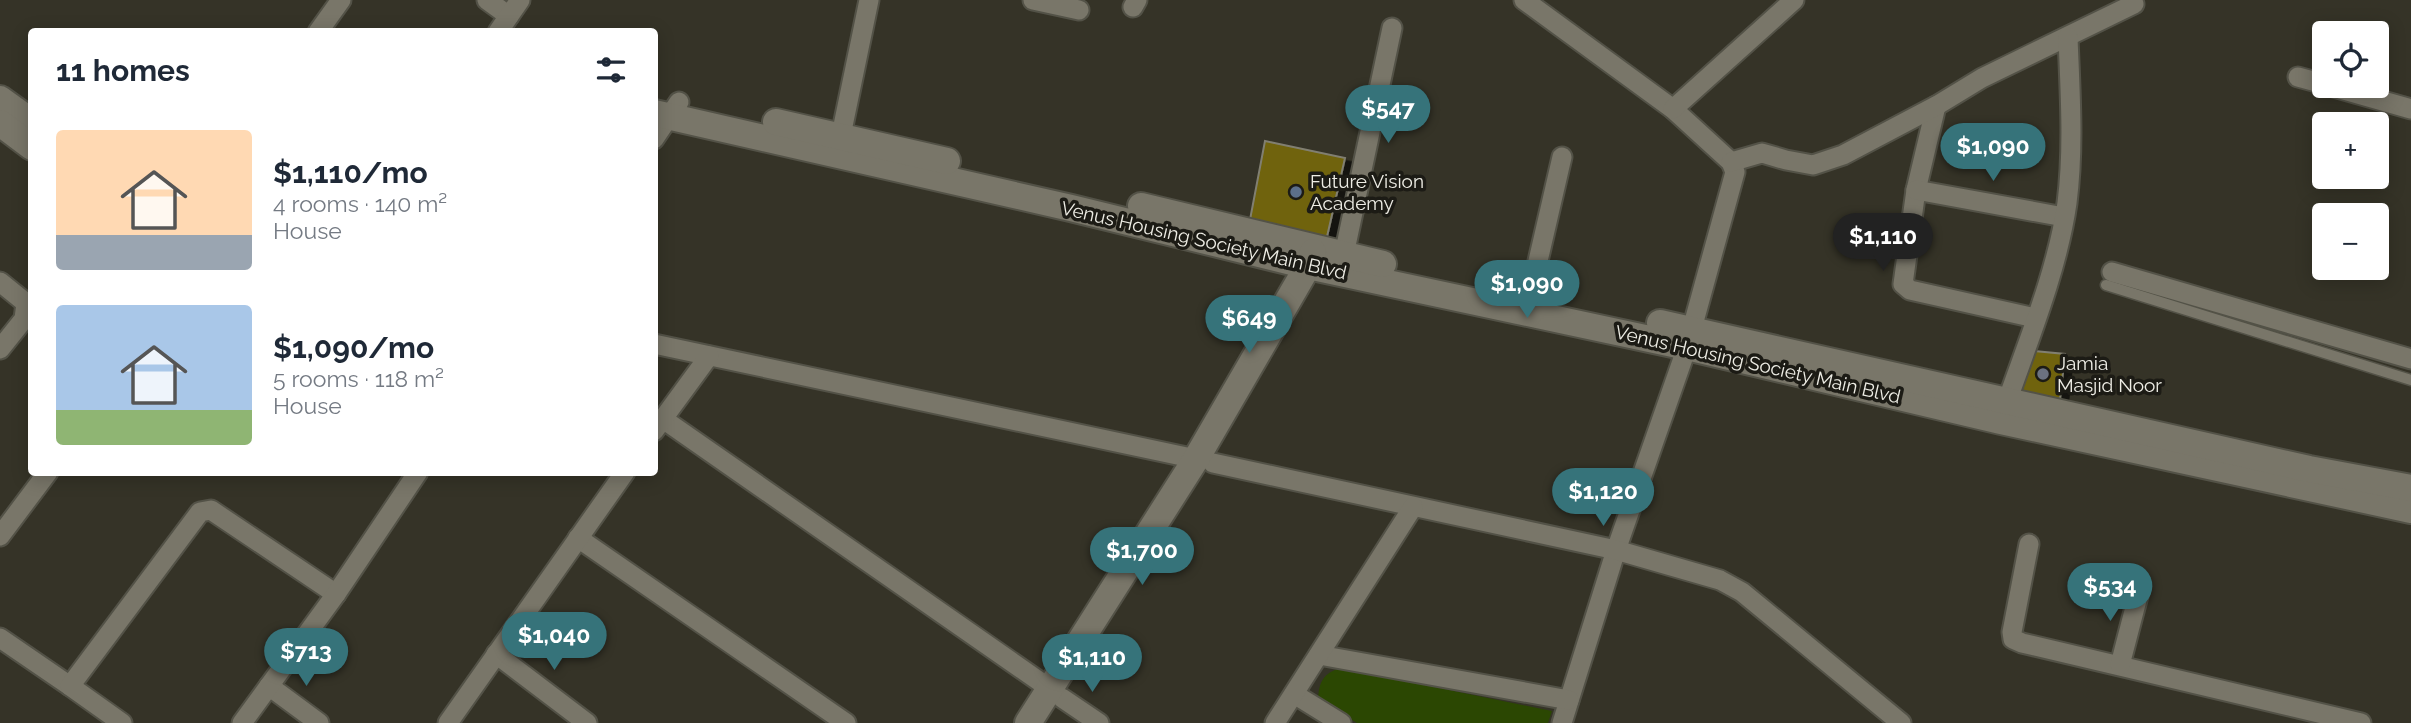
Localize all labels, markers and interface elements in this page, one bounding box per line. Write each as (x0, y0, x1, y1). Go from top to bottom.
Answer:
map controls (2312, 21, 2389, 280)
button: locate (2312, 21, 2389, 98)
icon: filters (592, 51, 630, 89)
text: 11 homes (56, 53, 190, 88)
pin: $547 (1347, 86, 1429, 145)
text: $547 (1361, 94, 1415, 121)
button: + (2312, 112, 2389, 189)
pin: $1,090 (1936, 124, 2050, 183)
text: $1,090 (1956, 132, 2030, 159)
text: $1,110/mo (273, 155, 428, 190)
icon: home (112, 158, 196, 242)
place label: Future Vision Academy (1310, 170, 1424, 214)
marker: Future Vision Academy (1288, 184, 1304, 200)
text: 4 rooms · 140 m² (273, 190, 447, 217)
street label: Venus Housing Society Main Blvd (1059, 196, 1349, 284)
button: − (2312, 203, 2389, 280)
pin: $1,110 (1826, 214, 1940, 273)
text: House (273, 217, 342, 244)
text: $1,110 (1849, 222, 1917, 249)
pin: $1,090 (1470, 260, 1584, 320)
text: $1,090 (1490, 269, 1564, 296)
pin: $649 (1208, 296, 1290, 355)
text: $649 (1221, 304, 1277, 331)
street label: Venus Housing Society Main Blvd (1613, 320, 1903, 408)
text: $1,090/mo (273, 330, 434, 365)
icon: home (112, 333, 196, 417)
place label: Jamia Masjid Noor (2057, 352, 2162, 396)
text: 5 rooms · 118 m² (273, 365, 444, 392)
marker: Jamia Masjid Noor (2035, 366, 2051, 382)
text: House (273, 392, 342, 419)
pin: $1,120 (1546, 468, 1660, 528)
text: $1,120 (1568, 477, 1638, 504)
pin: $1,700 (1085, 528, 1199, 587)
text: $1,700 (1106, 536, 1178, 563)
pin: $534 (2069, 564, 2151, 623)
text: $534 (2083, 572, 2137, 599)
pin: $1,040 (497, 612, 611, 672)
text: $1,040 (518, 621, 590, 648)
pin: $713 (265, 628, 347, 688)
pin: $1,110 (1035, 634, 1149, 694)
text: $713 (280, 637, 332, 664)
text: $1,110 (1058, 643, 1126, 670)

